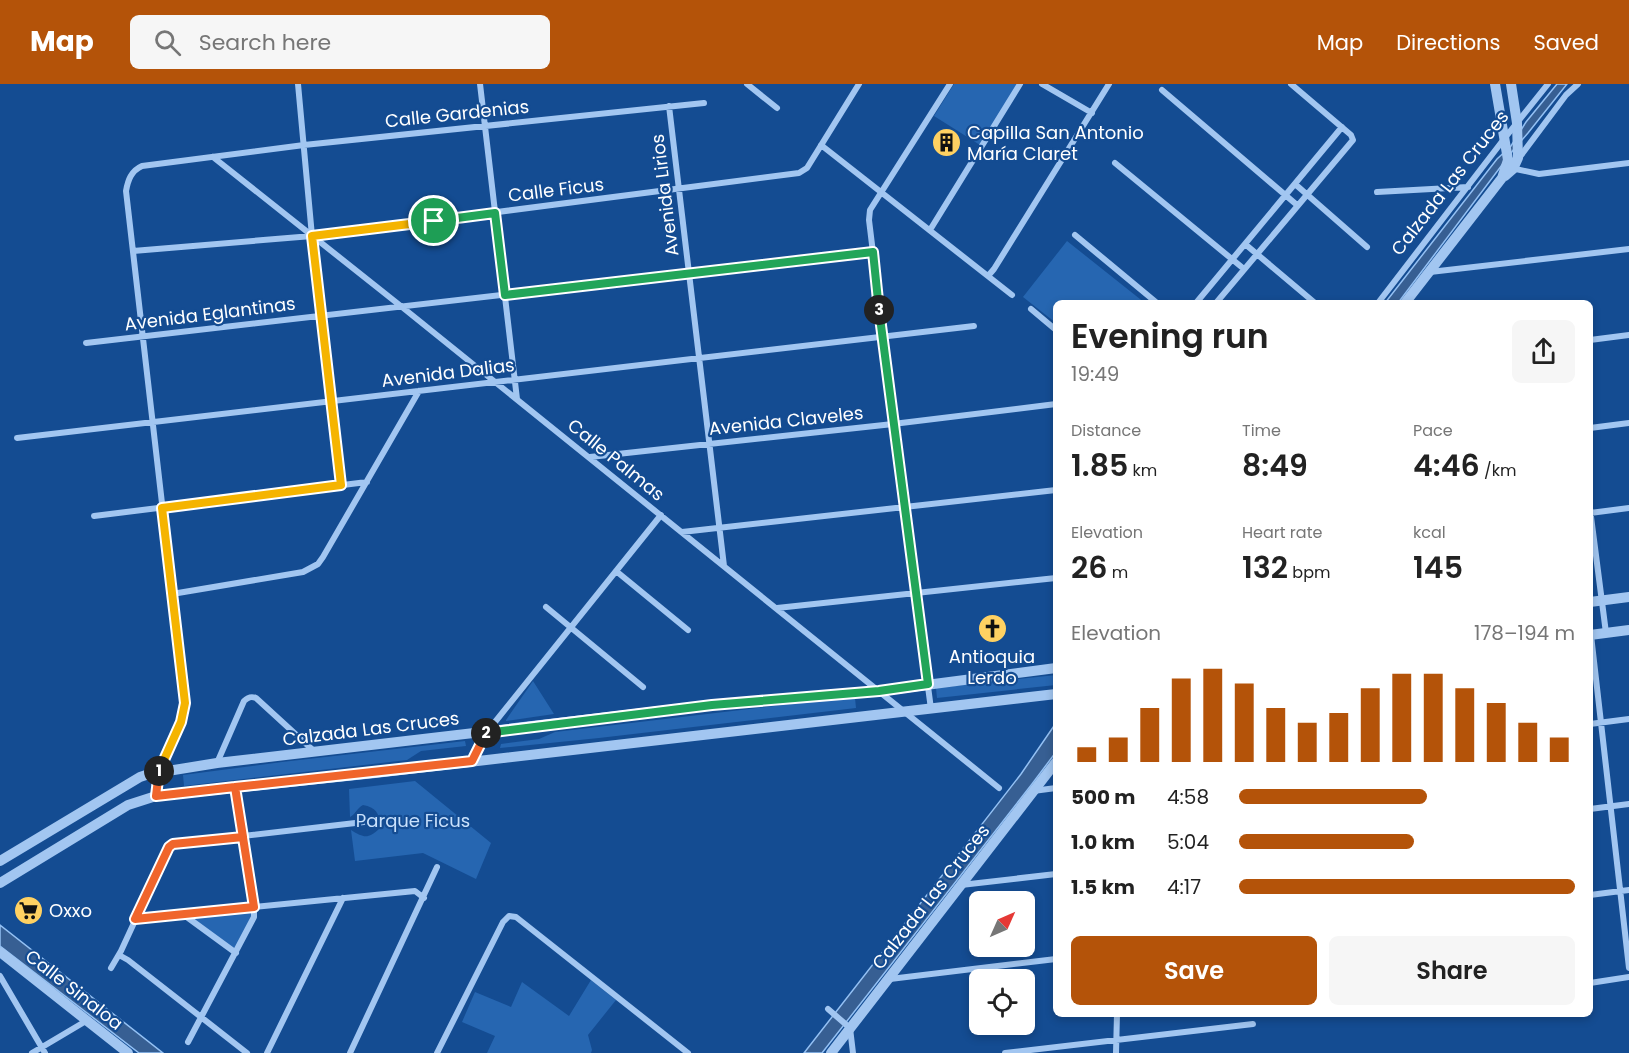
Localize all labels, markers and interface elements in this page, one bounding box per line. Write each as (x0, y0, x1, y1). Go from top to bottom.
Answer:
search box (130, 15, 550, 69)
text: Map (30, 22, 94, 61)
icon: search (151, 26, 184, 59)
text: Search here (199, 27, 331, 58)
text: Map (1317, 28, 1363, 57)
text: Directions (1396, 28, 1500, 57)
text: Saved (1533, 28, 1599, 57)
street label: Calle Gardenias (384, 94, 530, 133)
street label: Calzada Las Cruces (1385, 105, 1514, 260)
place label: Capilla San Antonio María Claret (967, 120, 1144, 166)
building icon: Capilla San Antonio María Claret (930, 127, 962, 159)
street label: Avenida Lirios (645, 133, 684, 258)
street label: Calle Ficus (507, 171, 605, 208)
pin (408, 195, 459, 246)
icon: arrive (417, 204, 450, 237)
street label: Avenida Eglantinas (123, 291, 297, 336)
pin: 3 (864, 295, 894, 325)
text: 3 (874, 298, 884, 321)
text: Evening run (1071, 313, 1269, 360)
button: share (1512, 320, 1575, 383)
street label: Avenida Dalias (380, 352, 516, 393)
text: 19:49 (1071, 360, 1119, 388)
street label: Avenida Claveles (707, 400, 864, 441)
street label: Calle Palmas (563, 413, 670, 506)
text: Distance (1071, 419, 1141, 442)
text: Time (1242, 419, 1281, 442)
text: Pace (1413, 419, 1453, 442)
text: 1.85 (1071, 444, 1128, 487)
text: 8:49 (1242, 444, 1308, 487)
text: 4:46 (1413, 444, 1480, 487)
text: km (1128, 459, 1157, 482)
text: /km (1480, 459, 1516, 482)
text: Elevation (1071, 521, 1143, 544)
text: Heart rate (1242, 521, 1322, 544)
text: kcal (1413, 521, 1446, 544)
text: 26 (1071, 546, 1107, 589)
text: 132 (1242, 546, 1288, 589)
text: 145 (1413, 546, 1463, 589)
text: m (1107, 561, 1128, 584)
text: bpm (1288, 561, 1330, 584)
church icon: Antioquia Lerdo (976, 612, 1008, 644)
text: Elevation (1071, 619, 1161, 647)
text: 178–194 m (1474, 619, 1575, 647)
place label: Antioquia Lerdo (949, 644, 1035, 690)
street label: Calzada Las Cruces (281, 705, 461, 752)
pin: 2 (471, 718, 501, 748)
text: 2 (481, 721, 491, 744)
pin: 1 (144, 756, 174, 786)
text: 1 (156, 759, 162, 782)
text: 500 m (1071, 783, 1136, 811)
text: 4:58 (1167, 783, 1209, 811)
park label: Parque Ficus (356, 808, 470, 833)
street label: Calzada Las Cruces (866, 819, 995, 974)
text: 1.0 km (1071, 828, 1135, 856)
text: 5:04 (1167, 828, 1209, 856)
text: 1.5 km (1071, 873, 1135, 901)
text: 4:17 (1167, 873, 1201, 901)
north arrow (969, 891, 1035, 957)
map controls (969, 891, 1035, 1035)
supermarket icon: Oxxo (12, 895, 44, 927)
place label: Oxxo (49, 898, 92, 923)
button: Save (1071, 936, 1317, 1005)
button: Share (1329, 936, 1575, 1005)
street label: Calle Sinaloa (20, 944, 128, 1036)
button: locate (969, 969, 1035, 1035)

